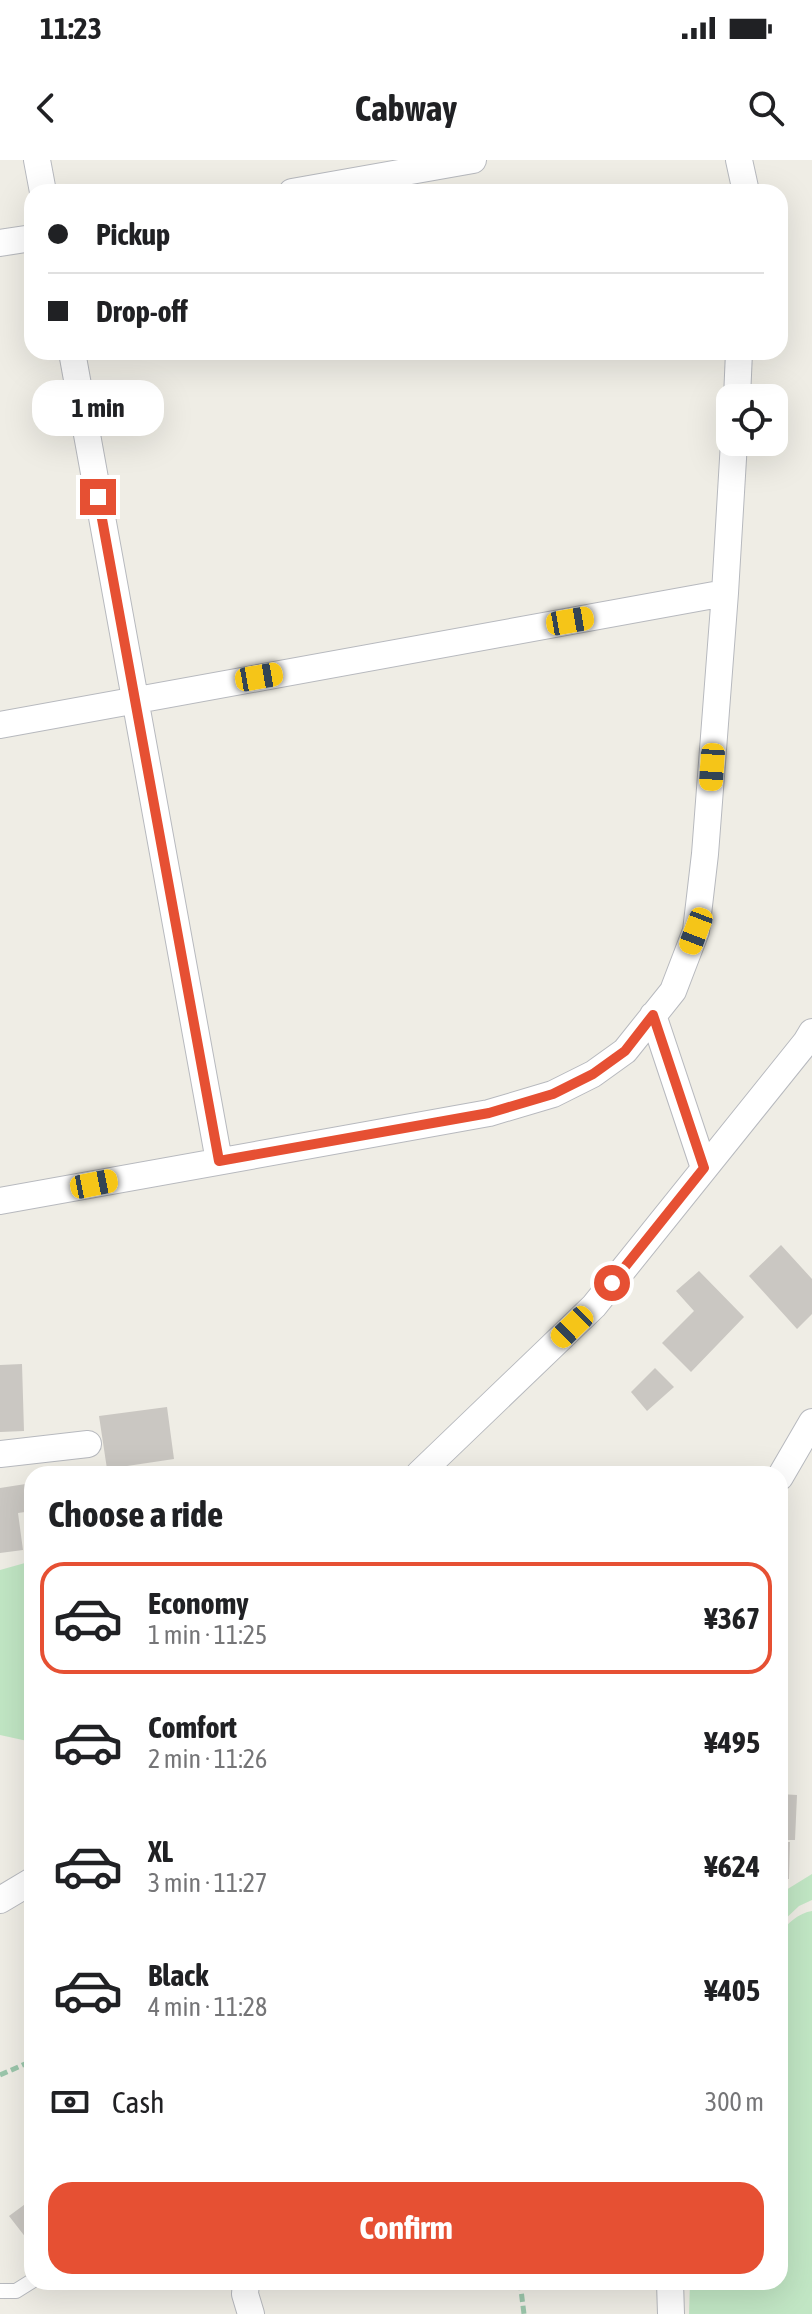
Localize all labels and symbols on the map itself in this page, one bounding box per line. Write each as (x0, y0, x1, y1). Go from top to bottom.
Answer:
callout: 1 min (32, 381, 164, 437)
route end (80, 479, 116, 515)
car (544, 605, 596, 637)
car (233, 661, 285, 693)
car (698, 742, 726, 792)
car (676, 904, 716, 958)
car (68, 1168, 120, 1200)
route start (594, 1265, 630, 1301)
car (546, 1302, 598, 1352)

